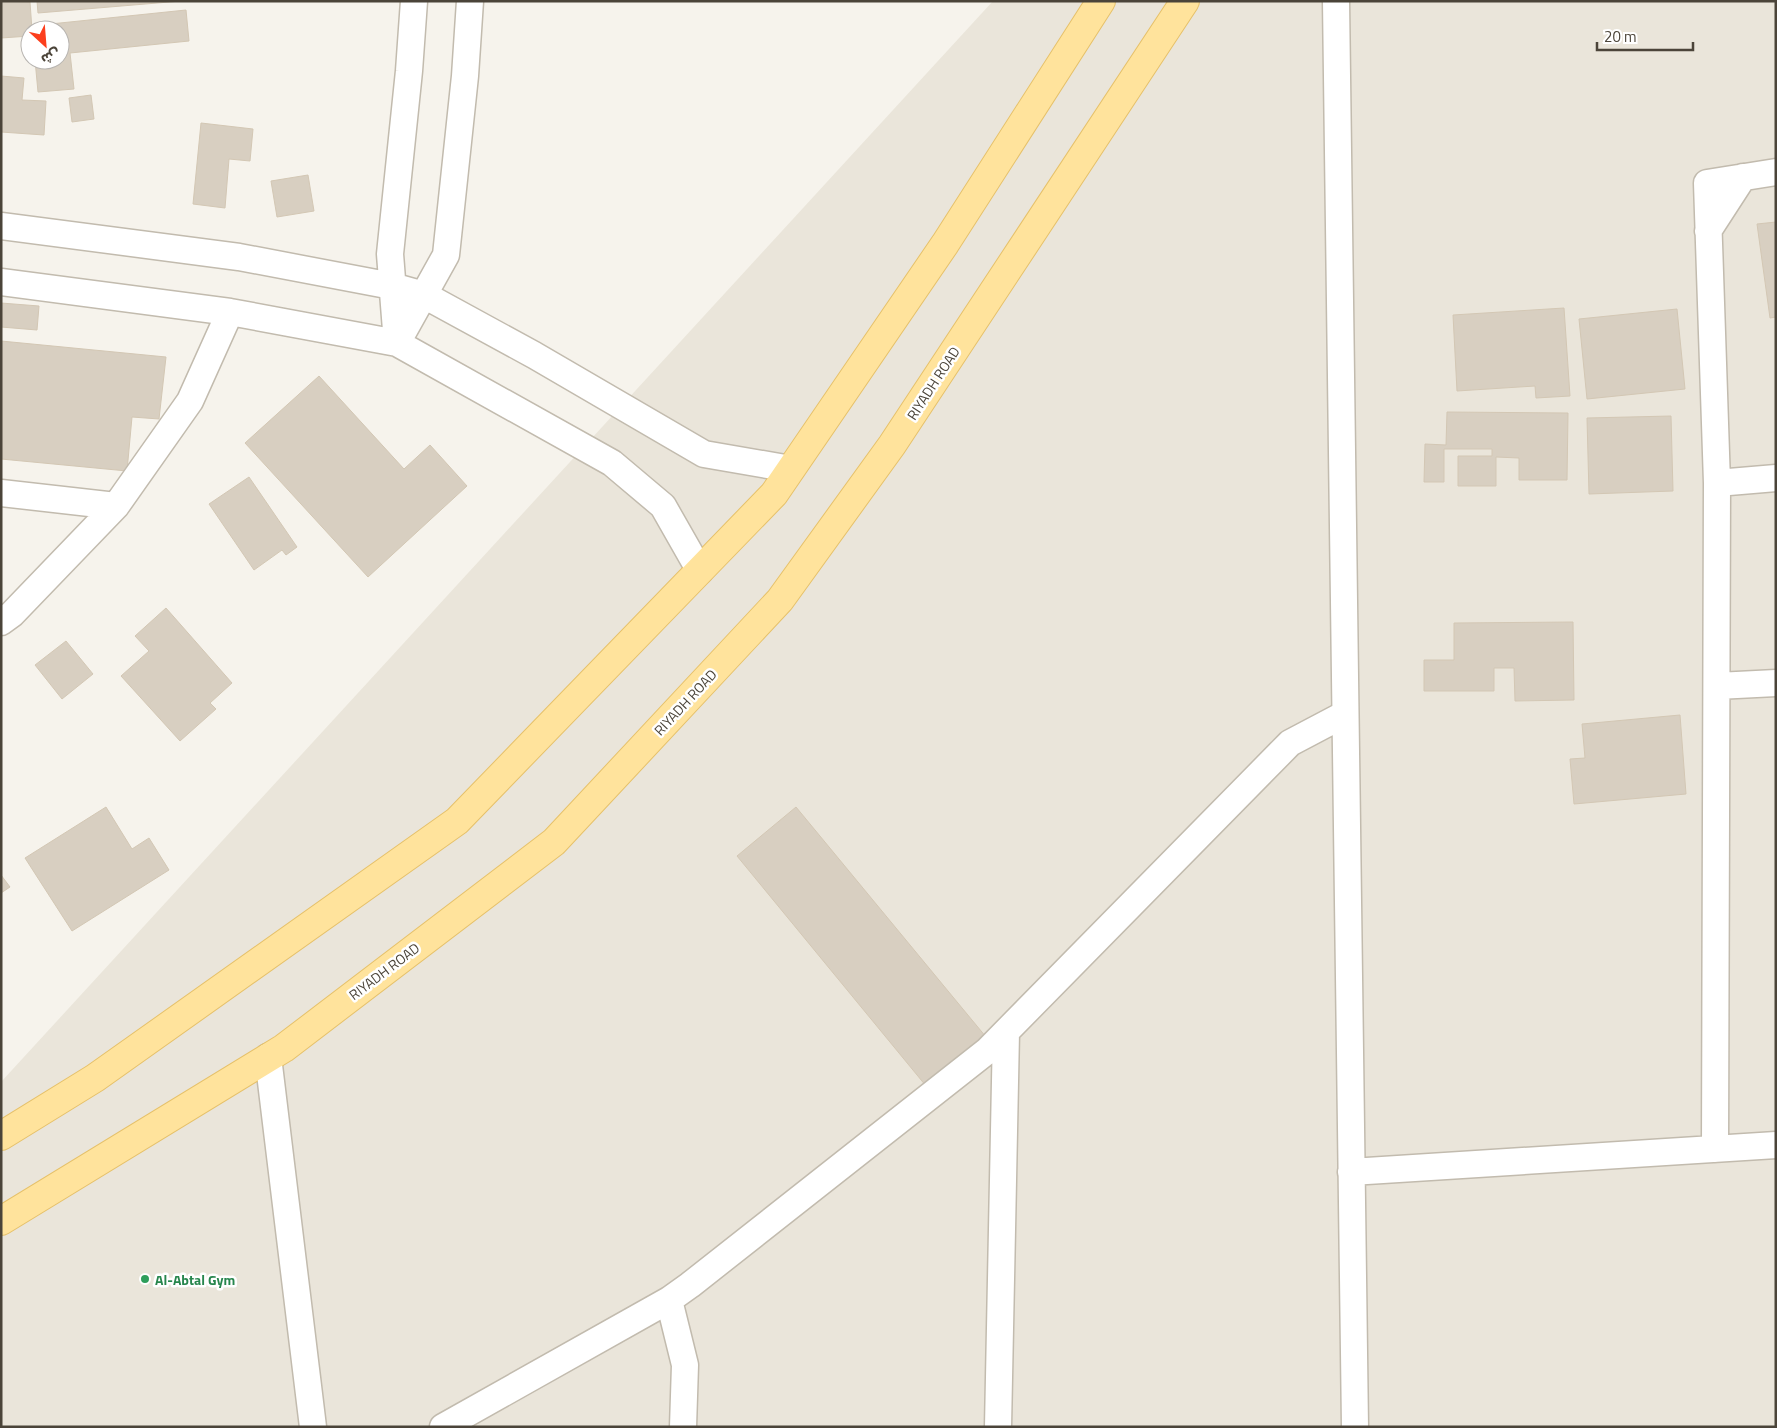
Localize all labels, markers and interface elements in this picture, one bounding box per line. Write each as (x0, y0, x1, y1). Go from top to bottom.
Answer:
north arrow (20, 20, 70, 70)
scale bar (1597, 20, 1693, 52)
text: 20 m (1604, 25, 1637, 48)
text: ش (38, 43, 64, 71)
street label: RIYADH ROAD (901, 342, 965, 424)
street label: RIYADH ROAD (649, 664, 721, 740)
street label: RIYADH ROAD (344, 937, 424, 1005)
place label: Al-Abtal Gym (155, 1269, 235, 1290)
marker: Al-Abtal Gym (139, 1273, 151, 1285)

